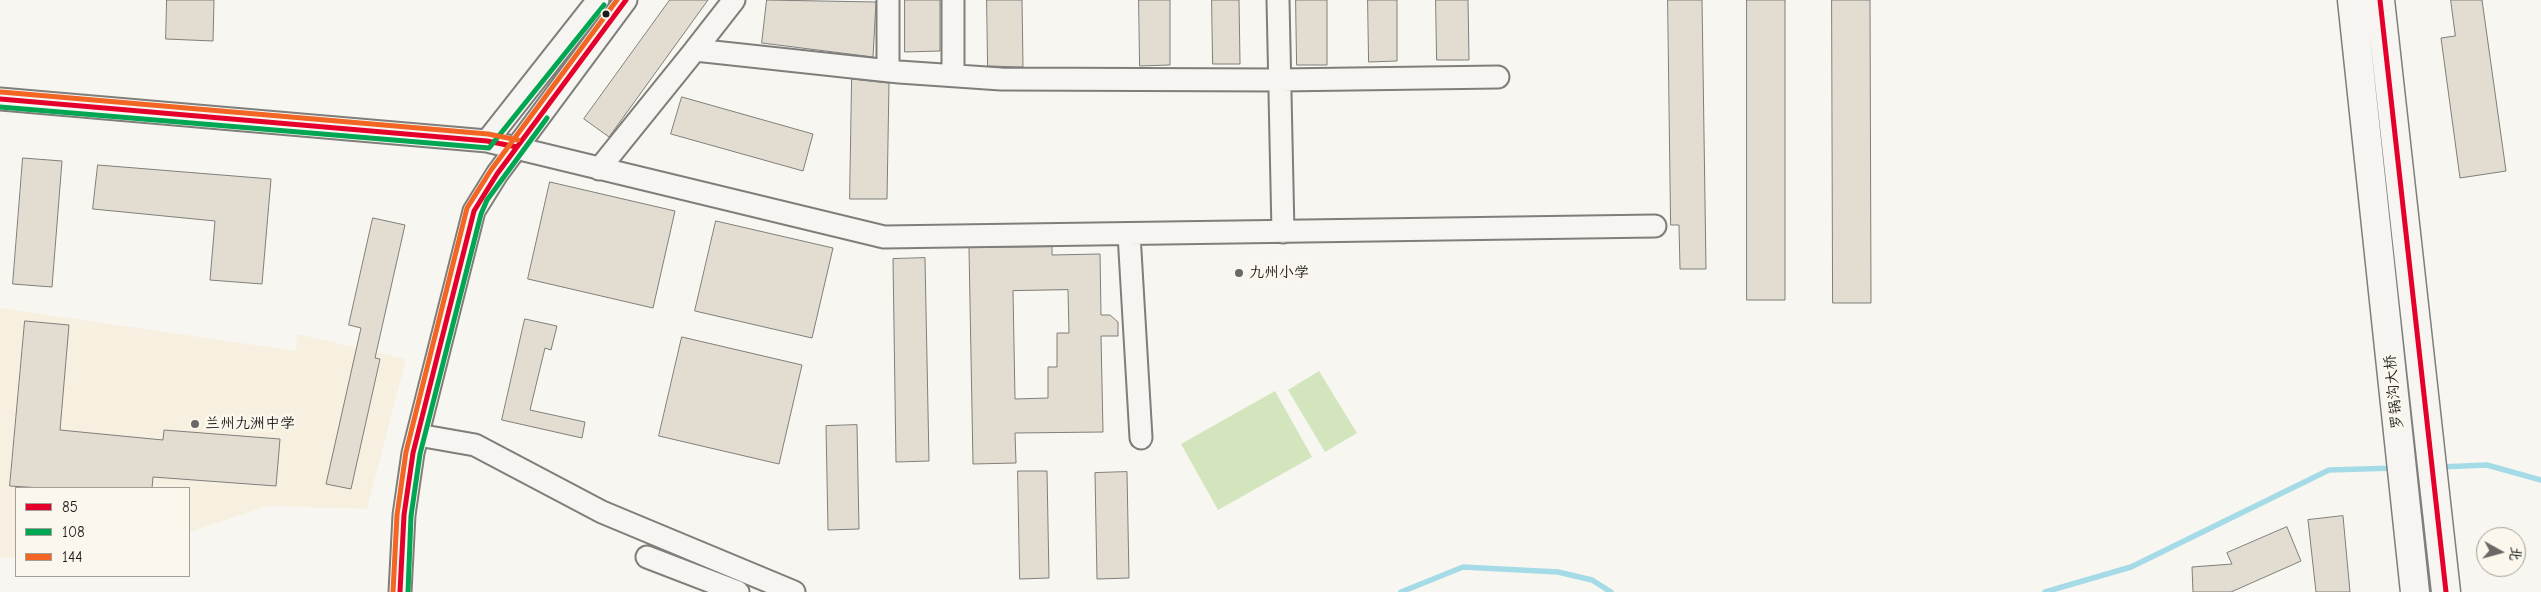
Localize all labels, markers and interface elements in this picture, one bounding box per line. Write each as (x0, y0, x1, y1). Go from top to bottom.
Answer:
unlabelled marker (601, 9, 611, 19)
place label: 九州小学 (1249, 264, 1309, 282)
marker: 九州小学 (1233, 267, 1245, 279)
street label: 罗锅沟大桥 (2381, 354, 2407, 430)
place label: 兰州九洲中学 (205, 415, 295, 433)
marker: 兰州九洲中学 (189, 418, 201, 430)
legend (15, 487, 190, 577)
text: 85 (62, 498, 78, 516)
text: 108 (62, 523, 85, 541)
north arrow (2476, 527, 2526, 577)
text: 北 (2506, 546, 2525, 562)
text: 144 (62, 548, 82, 566)

